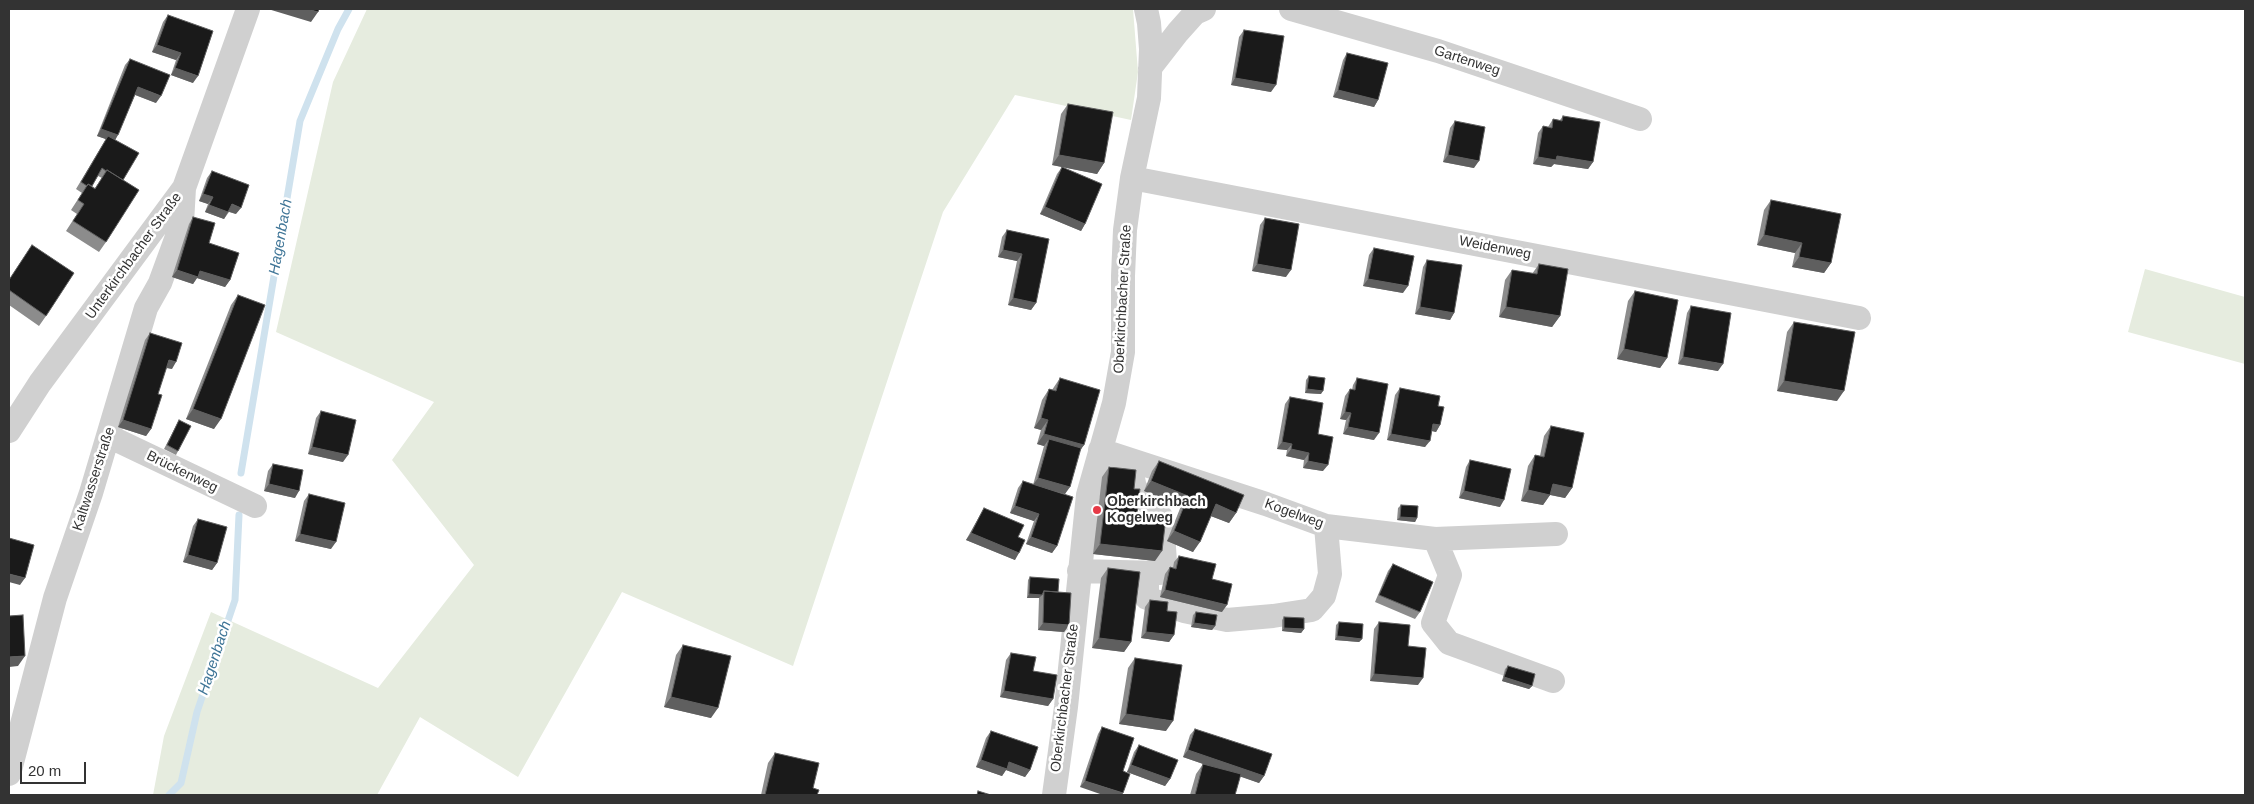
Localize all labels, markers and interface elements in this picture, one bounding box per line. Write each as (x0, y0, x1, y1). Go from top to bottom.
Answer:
street label: Gartenweg (1432, 42, 1502, 80)
street label: Unterkirchbacher Straße (82, 189, 186, 323)
water label: Hagenbach (265, 198, 297, 276)
street label: Oberkirchbacher Straße (1111, 224, 1135, 374)
street label: Weidenweg (1458, 233, 1532, 263)
street label: Kaltwasserstraße (69, 425, 119, 533)
street label: Brückenweg (144, 448, 220, 496)
place label: Oberkirchbach Kogelweg (1107, 494, 1206, 526)
street label: Kogelweg (1262, 496, 1326, 532)
marker: Oberkirchbach Kogelweg (1091, 504, 1103, 516)
water label: Hagenbach (195, 619, 235, 697)
street label: Oberkirchbacher Straße (1048, 623, 1082, 773)
scale bar (22, 752, 89, 784)
text: 20 m (28, 762, 61, 779)

